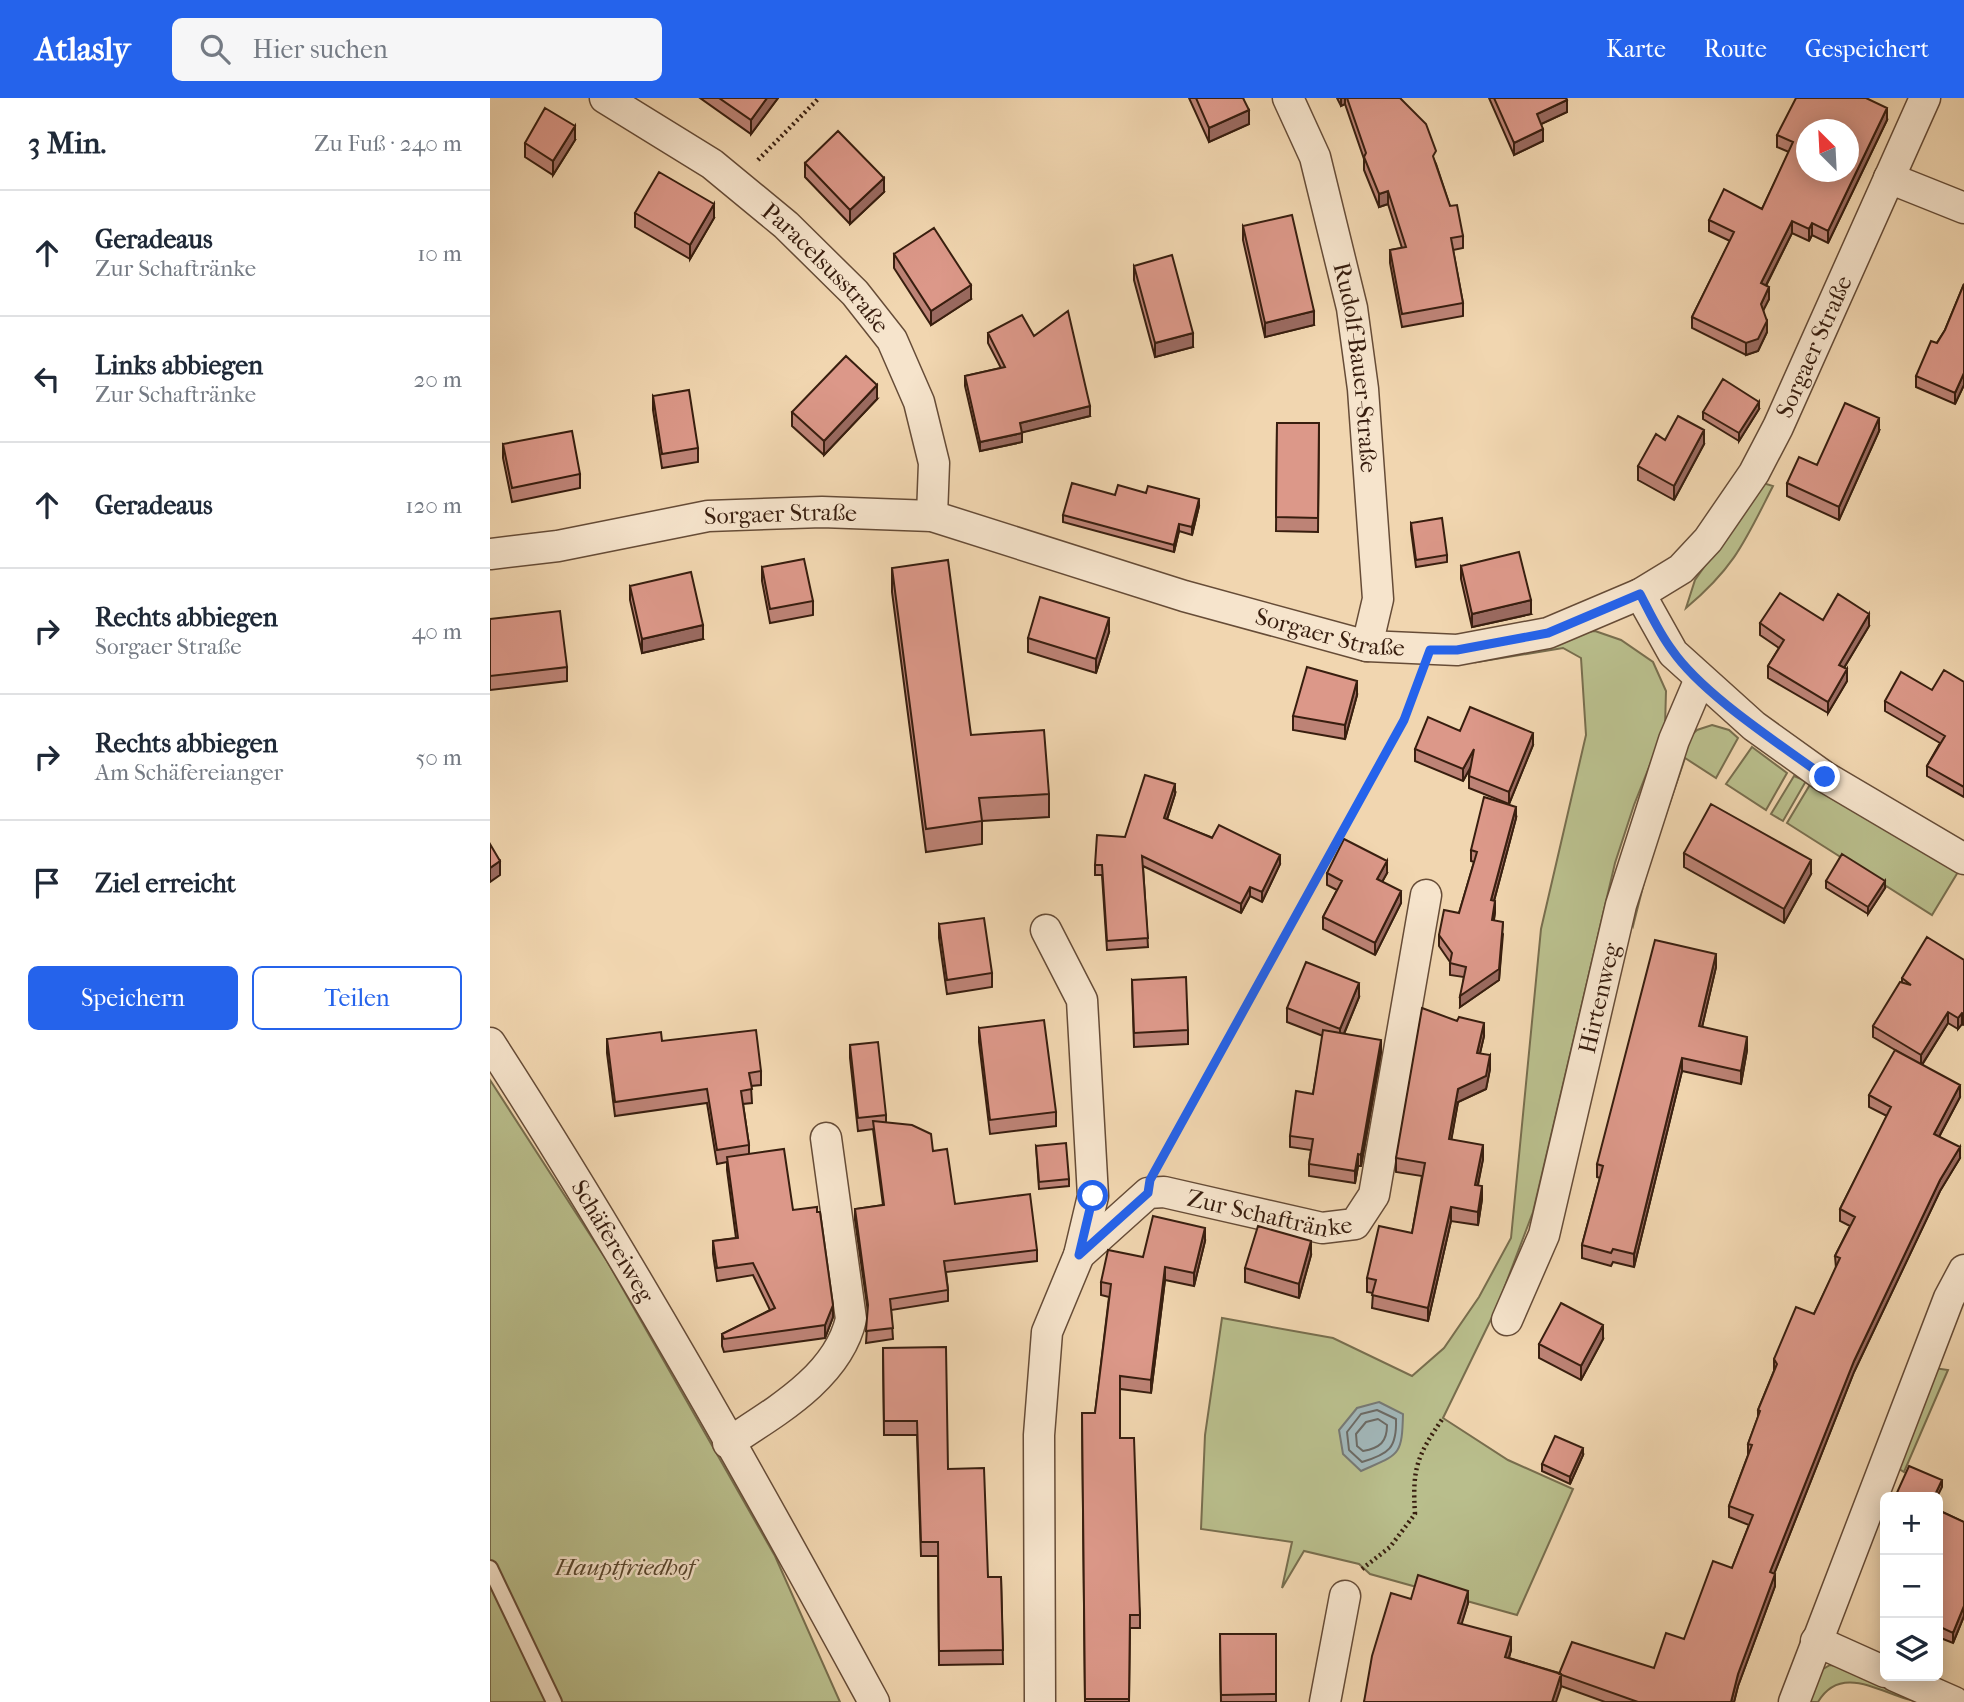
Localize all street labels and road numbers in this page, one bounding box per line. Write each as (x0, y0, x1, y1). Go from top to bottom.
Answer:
street label: Paracelsusstraße (756, 197, 895, 339)
street label: Rudolf-Bauer-Straße (1327, 260, 1383, 474)
street label: Sorgaer Straße (1770, 271, 1858, 422)
street label: Sorgaer Straße (704, 498, 858, 530)
street label: Sorgaer Straße (1252, 602, 1406, 662)
street label: Hirtenweg (1573, 939, 1626, 1056)
street label: Schäfereiweg (565, 1175, 661, 1308)
street label: Zur Schaftränke (1184, 1184, 1354, 1243)

